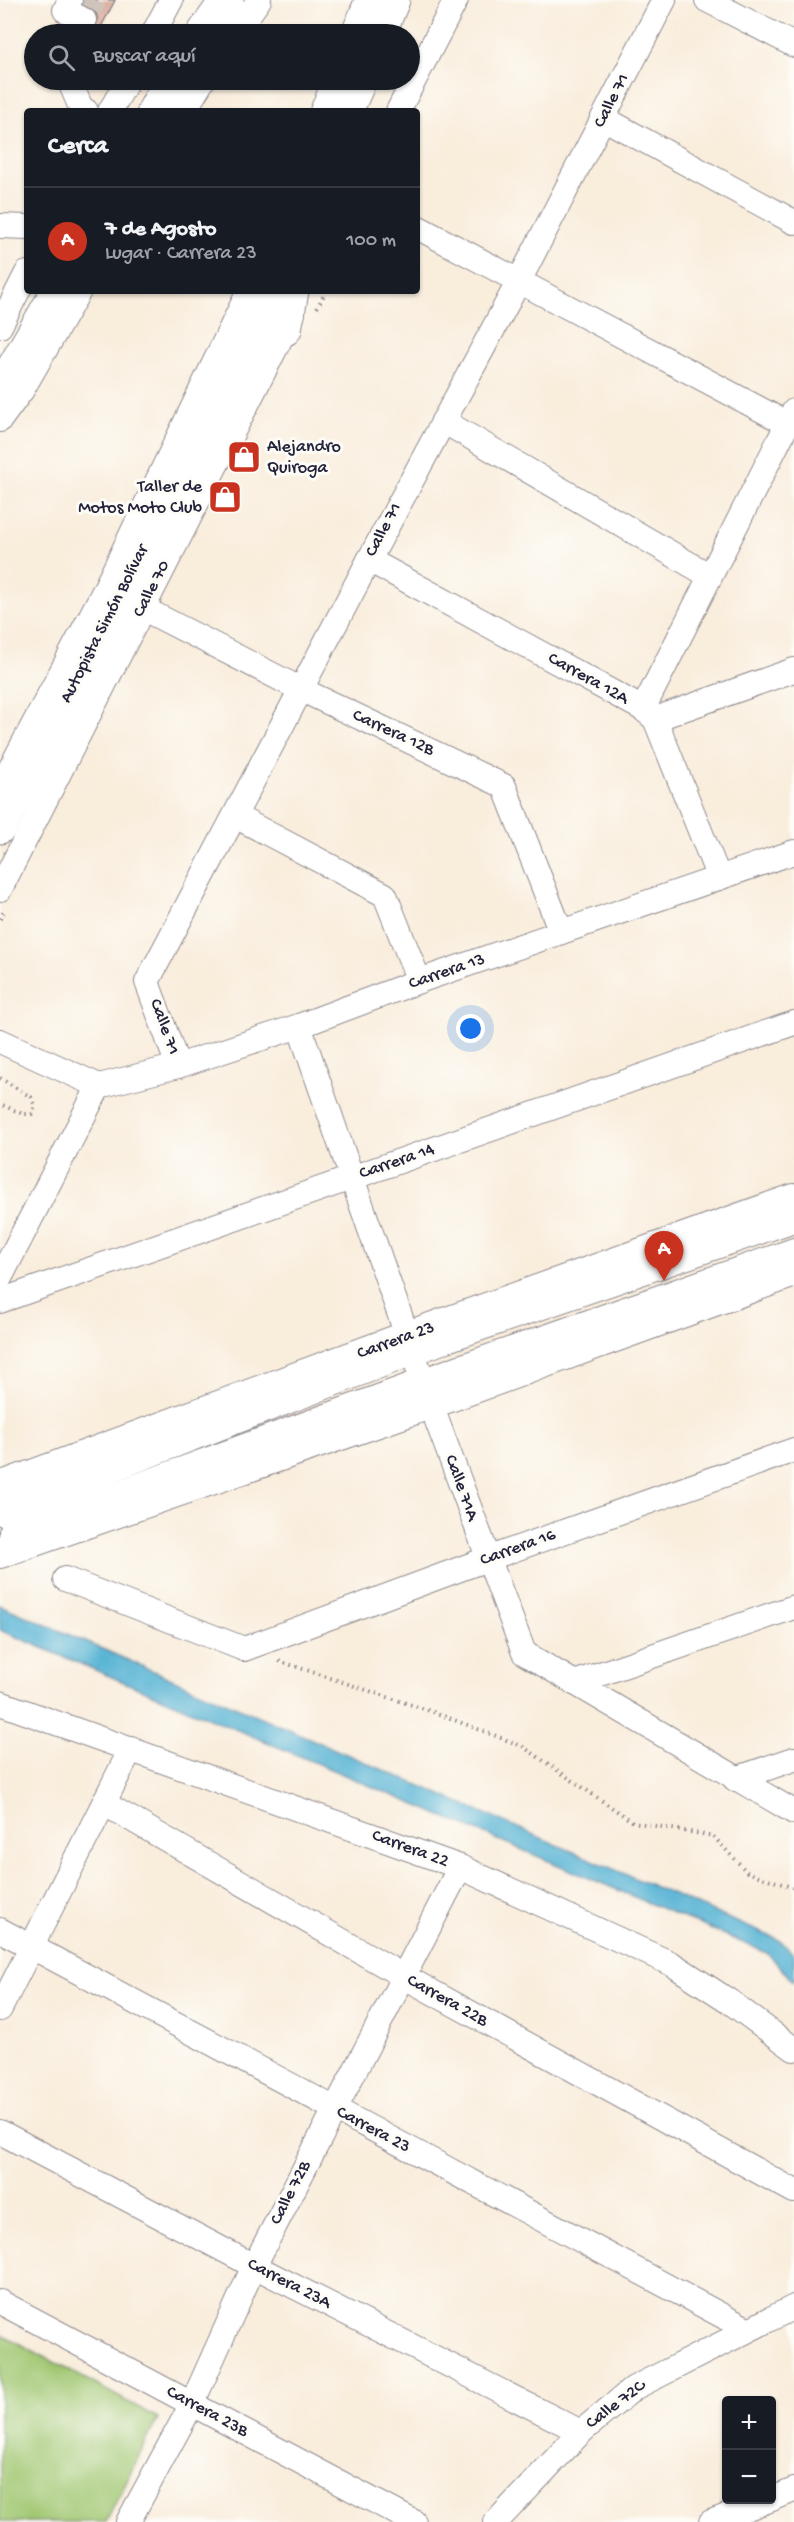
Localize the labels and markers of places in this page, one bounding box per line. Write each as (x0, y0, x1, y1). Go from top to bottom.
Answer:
place label: Alejandro Quiroga (267, 437, 341, 479)
shop icon: Alejandro Quiroga (226, 439, 262, 475)
place label: Taller de Motos Moto Club (78, 477, 203, 519)
shop icon: Taller de Motos Moto Club (207, 479, 243, 515)
pin: A (644, 1232, 684, 1281)

